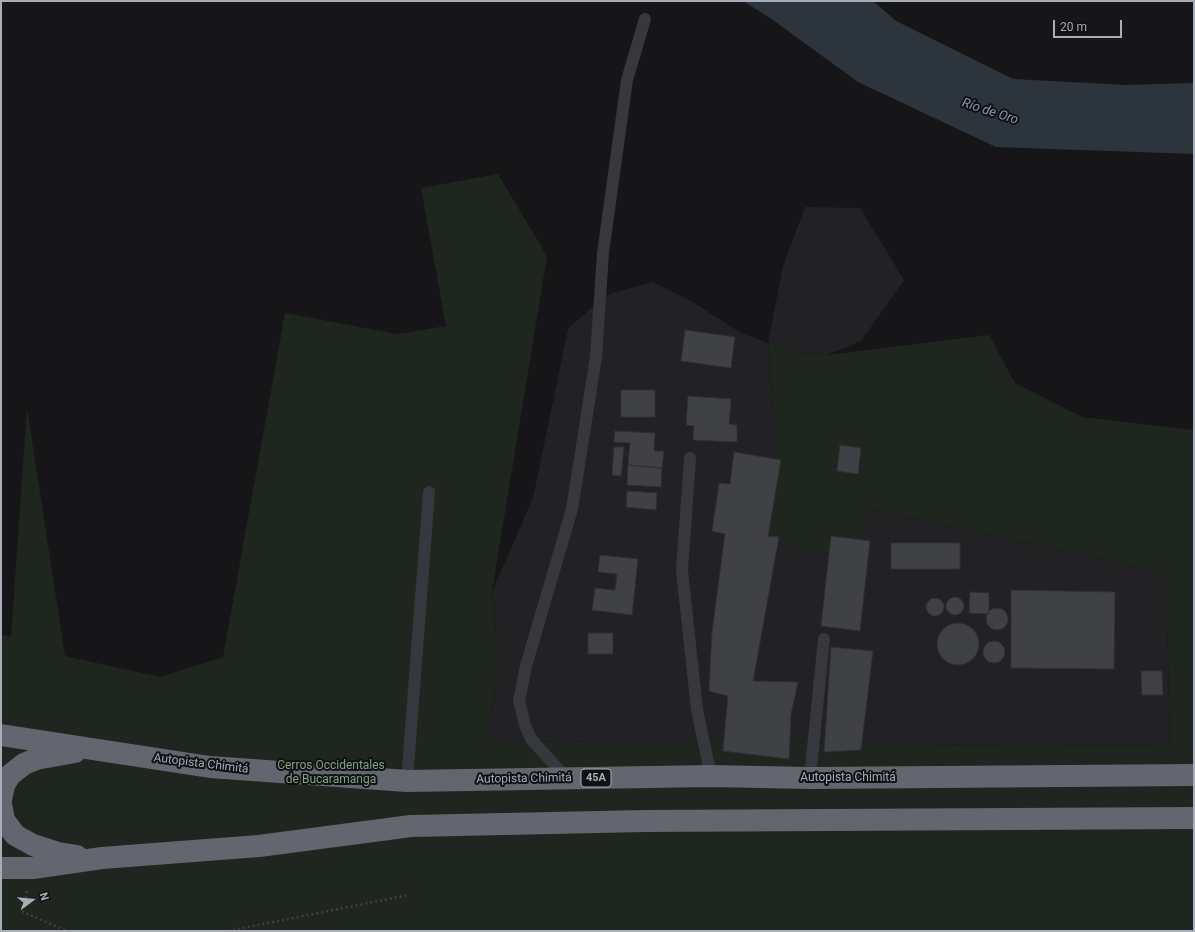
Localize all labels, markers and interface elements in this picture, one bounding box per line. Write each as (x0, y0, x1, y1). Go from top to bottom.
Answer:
scale bar (1055, 12, 1124, 38)
text: 20 m (1060, 20, 1087, 34)
water label: Río de Oro (960, 96, 1020, 128)
street label: Autopista Chimitá (153, 751, 249, 777)
park label: Cerros Occidentales de Bucaramanga (277, 759, 385, 787)
road number: 45A (581, 769, 611, 787)
street label: Autopista Chimitá (476, 771, 572, 787)
street label: Autopista Chimitá (800, 771, 896, 785)
north arrow (12, 880, 52, 920)
text: N (37, 891, 51, 902)

